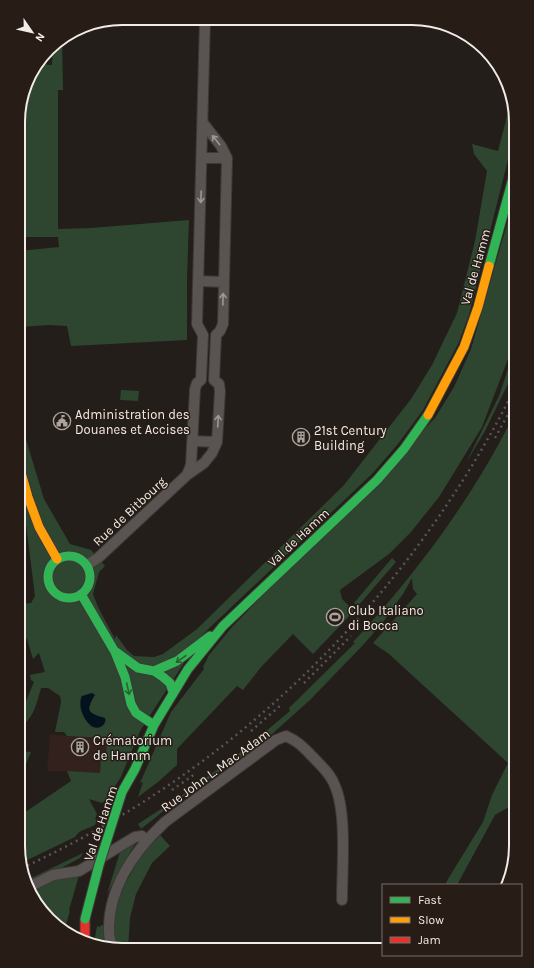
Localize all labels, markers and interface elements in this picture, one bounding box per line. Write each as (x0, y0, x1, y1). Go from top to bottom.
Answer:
north arrow (12, 12, 52, 52)
text: N (32, 30, 47, 44)
one-way arrow (212, 134, 220, 145)
one-way arrow (197, 190, 204, 203)
street label: Val de Hamm (457, 227, 493, 307)
one-way arrow (219, 293, 227, 306)
place label: Administration des Douanes et Accises (75, 407, 190, 437)
public building icon: Administration des Douanes et Accises (52, 411, 72, 431)
one-way arrow (215, 415, 222, 428)
place label: 21st Century Building (314, 423, 387, 453)
building icon: 21st Century Building (291, 427, 311, 447)
street label: Rue de Bitbourg (90, 473, 169, 549)
street label: Val de Hamm (265, 505, 332, 570)
place label: Club Italiano di Bocca (348, 603, 424, 633)
sports icon: Club Italiano di Bocca (325, 607, 345, 627)
one-way arrow (176, 655, 187, 663)
one-way arrow (124, 682, 132, 695)
street label: Rue John L. Mac Adam (158, 726, 273, 815)
place label: Crématorium de Hamm (93, 733, 172, 763)
building icon: Crématorium de Hamm (70, 737, 90, 757)
street label: Val de Hamm (81, 784, 120, 863)
legend (382, 884, 522, 956)
text: Fast (418, 893, 442, 907)
text: Slow (418, 913, 444, 927)
text: Jam (418, 933, 441, 947)

